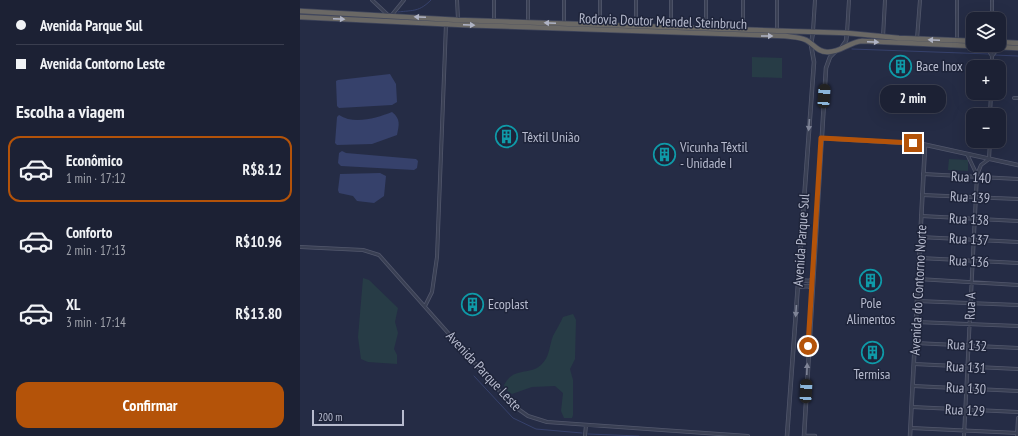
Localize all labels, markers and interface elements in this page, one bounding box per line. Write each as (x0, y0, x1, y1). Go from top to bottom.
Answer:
street label: Rodovia Doutor Mendel Steinbruch (579, 9, 747, 33)
map controls (966, 12, 1006, 148)
button: layers (966, 12, 1006, 52)
one-way arrow (414, 14, 426, 21)
text: Avenida Parque Sul (40, 16, 142, 35)
one-way arrow (333, 16, 345, 23)
one-way arrow (544, 19, 556, 26)
one-way arrow (463, 22, 475, 29)
one-way arrow (761, 33, 774, 39)
one-way arrow (928, 36, 940, 43)
one-way arrow (867, 39, 880, 45)
building icon: Bace Inox (887, 53, 913, 79)
text: Avenida Contorno Leste (40, 54, 165, 73)
place label: Bace Inox (916, 57, 963, 75)
button: + (966, 60, 1006, 100)
car (817, 84, 831, 108)
callout: 2 min (880, 85, 946, 113)
text: 2 min (900, 90, 926, 107)
text: Escolha a viagem (16, 100, 125, 123)
button: − (966, 108, 1006, 148)
one-way arrow (805, 119, 812, 131)
building icon: Têxtil União (493, 124, 519, 150)
place label: Têxtil União (522, 128, 580, 146)
route end (904, 134, 922, 152)
place label: Vicunha Têxtil - Unidade I (679, 138, 748, 172)
building icon: Vicunha Têxtil - Unidade I (651, 142, 677, 168)
icon: car (18, 151, 54, 187)
text: Econômico (66, 151, 123, 170)
text: R$8.12 (243, 160, 282, 179)
street label: Rua 140 (950, 167, 992, 187)
text: 1 min · 17:12 (66, 170, 126, 187)
street label: Rua 139 (949, 187, 991, 207)
street label: Avenida Parque Sul (789, 192, 813, 287)
street label: Rua 138 (948, 209, 990, 229)
icon: car (18, 223, 54, 259)
text: Conforto (66, 223, 112, 242)
street label: Avenida do Contorno Norte (906, 224, 930, 356)
street label: Rua 137 (948, 229, 990, 249)
text: R$10.96 (235, 232, 282, 251)
text: 2 min · 17:13 (66, 242, 126, 259)
street label: Rua 136 (948, 251, 990, 271)
building icon: Pole Alimentos (858, 268, 884, 294)
building icon: Ecoplast (460, 291, 486, 317)
street label: Rua A (961, 292, 979, 320)
place label: Pole Alimentos (847, 294, 896, 328)
icon: car (18, 295, 54, 331)
text: XL (66, 295, 80, 314)
place label: Ecoplast (488, 295, 528, 313)
text: R$13.80 (235, 304, 282, 323)
one-way arrow (793, 305, 799, 317)
text: 3 min · 17:14 (66, 314, 126, 331)
street label: Avenida Parque Leste (442, 327, 526, 415)
street label: Rua 132 (946, 335, 988, 355)
route start (799, 337, 817, 355)
building icon: Termisa (859, 339, 885, 365)
street label: Rua 131 (945, 357, 987, 377)
one-way arrow (804, 362, 810, 375)
place label: Termisa (854, 365, 890, 383)
street label: Rua 130 (945, 378, 987, 398)
car (799, 379, 813, 403)
button: Confirmar (16, 382, 284, 428)
street label: Rua 129 (944, 400, 986, 420)
scale bar (312, 408, 404, 427)
text: 200 m (318, 410, 342, 424)

